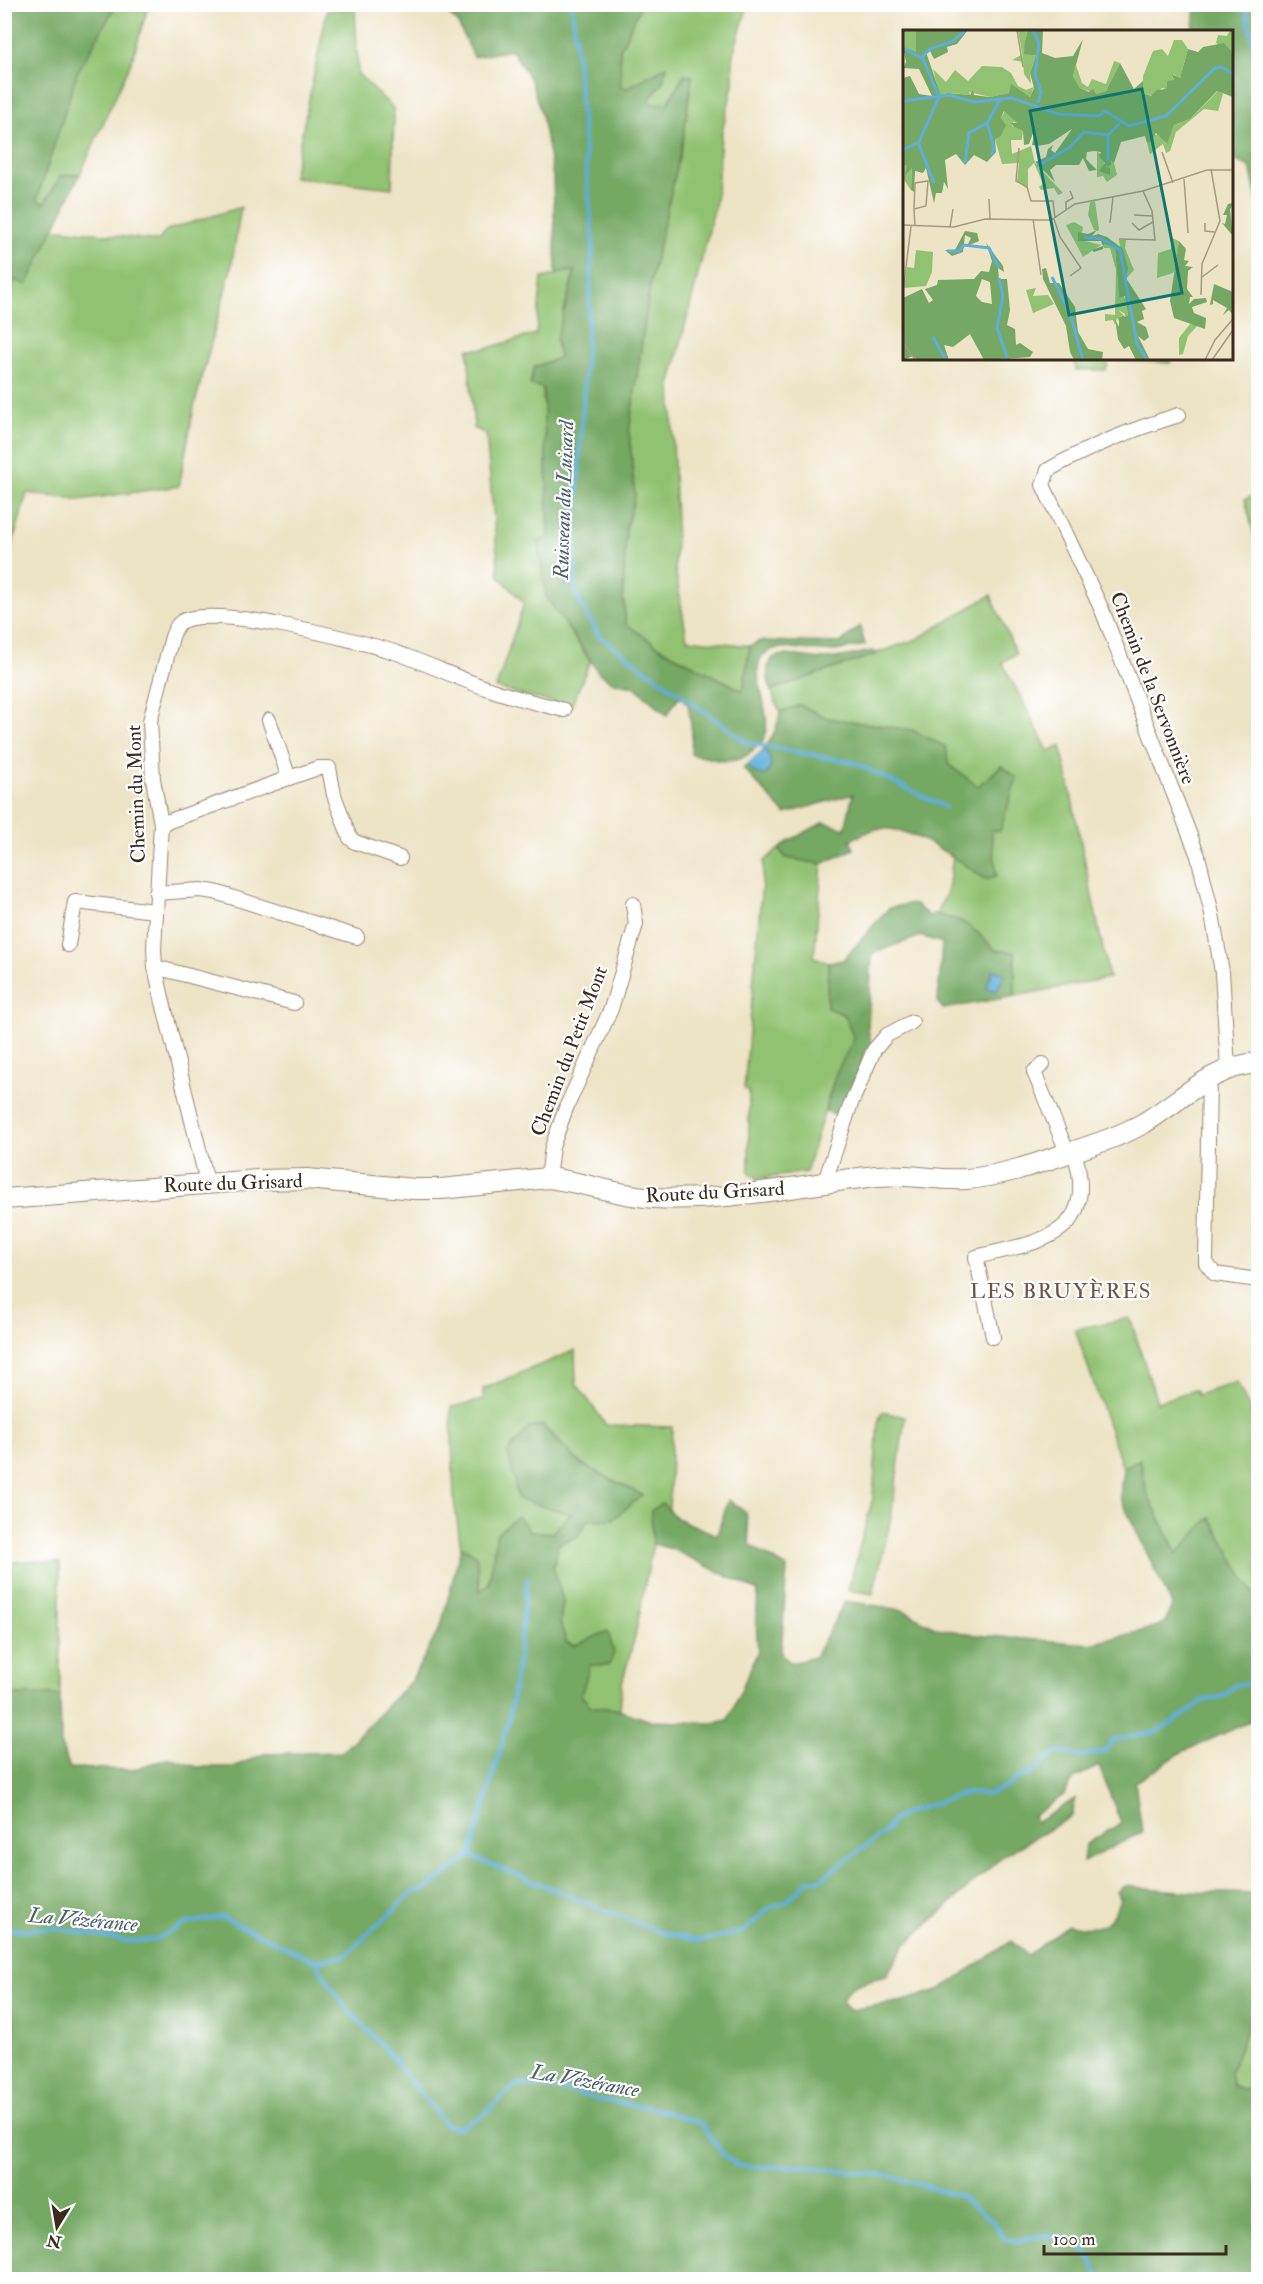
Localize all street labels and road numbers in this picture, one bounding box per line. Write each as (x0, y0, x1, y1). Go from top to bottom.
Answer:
street label: Chemin de la Servonnière (1105, 588, 1201, 788)
street label: Chemin du Mont (121, 724, 151, 864)
street label: Chemin du Petit Mont (525, 962, 613, 1140)
street label: Route du Grisard (163, 1168, 303, 1198)
street label: Route du Grisard (645, 1176, 785, 1208)

